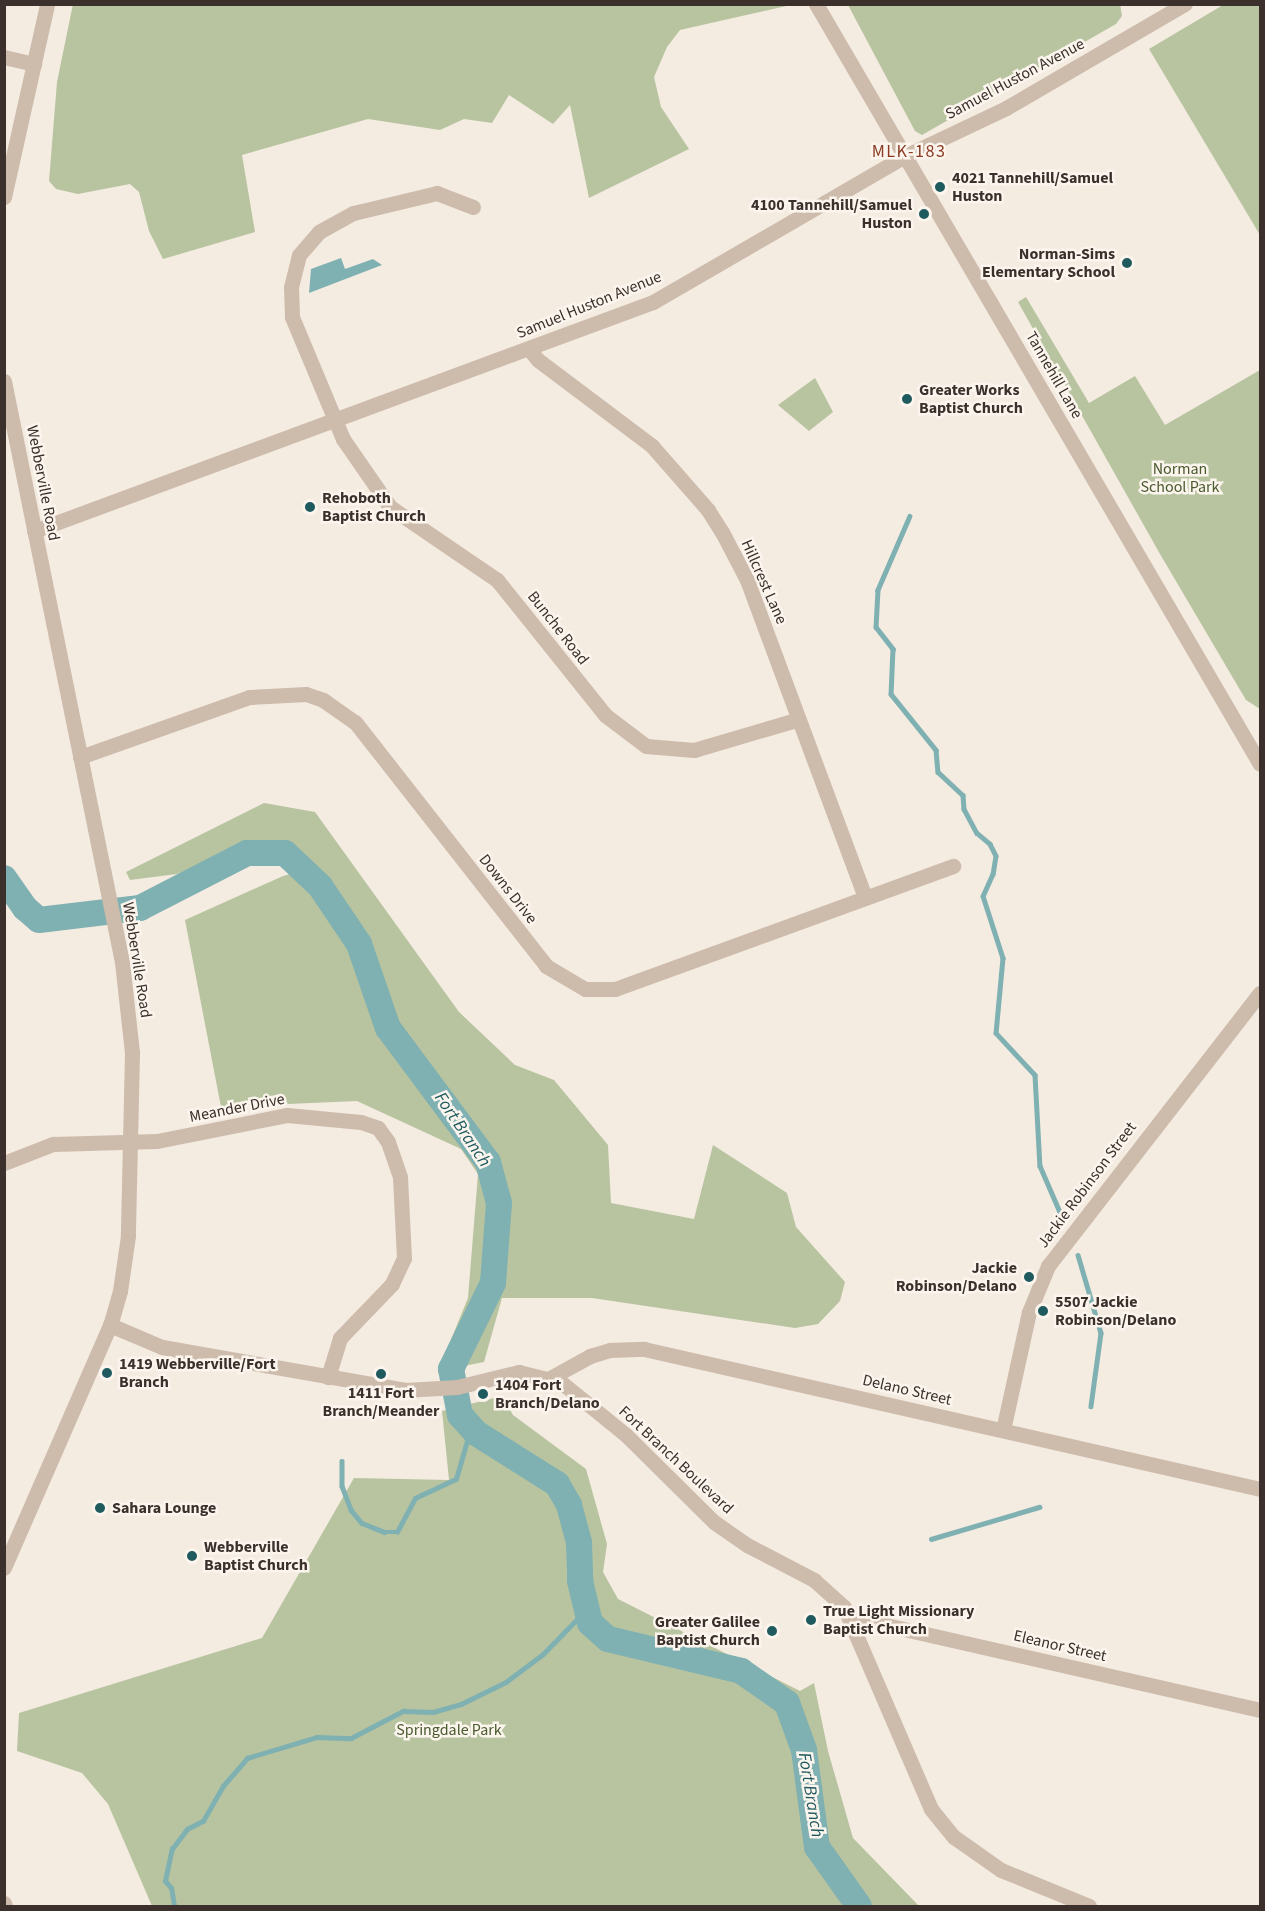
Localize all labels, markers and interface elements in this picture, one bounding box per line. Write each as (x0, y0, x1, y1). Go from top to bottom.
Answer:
street label: Samuel Huston Avenue (942, 34, 1088, 124)
district label: MLK-183 (872, 141, 946, 163)
place label: 4021 Tannehill/Samuel Huston (952, 168, 1113, 206)
marker: 4021 Tannehill/Samuel Huston (933, 180, 947, 194)
place label: 4100 Tannehill/Samuel Huston (751, 195, 912, 233)
marker: 4100 Tannehill/Samuel Huston (917, 207, 931, 221)
place label: Norman-Sims Elementary School (982, 244, 1115, 282)
marker: Norman-Sims Elementary School (1120, 256, 1134, 270)
street label: Samuel Huston Avenue (514, 267, 664, 343)
street label: Tannehill Lane (1021, 328, 1087, 422)
place label: Greater Works Baptist Church (919, 380, 1023, 418)
marker: Greater Works Baptist Church (900, 392, 914, 406)
street label: Webberville Road (22, 424, 64, 542)
park label: Norman School Park (1140, 459, 1220, 497)
place label: Rehoboth Baptist Church (322, 488, 426, 526)
marker: Rehoboth Baptist Church (303, 500, 317, 514)
street label: Hillcrest Lane (737, 537, 791, 627)
street label: Bunche Road (523, 587, 593, 669)
street label: Downs Drive (475, 850, 541, 928)
street label: Webberville Road (118, 901, 156, 1019)
water label: Fort Branch (429, 1088, 495, 1172)
street label: Meander Drive (188, 1089, 286, 1127)
street label: Jackie Robinson Street (1033, 1118, 1141, 1252)
place label: Jackie Robinson/Delano (896, 1258, 1017, 1296)
marker: Jackie Robinson/Delano (1022, 1270, 1036, 1284)
place label: 5507 Jackie Robinson/Delano (1055, 1292, 1176, 1330)
marker: 5507 Jackie Robinson/Delano (1036, 1304, 1050, 1318)
place label: 1419 Webberville/Fort Branch (119, 1354, 276, 1392)
marker: 1419 Webberville/Fort Branch (100, 1366, 114, 1380)
marker: 1411 Fort Branch/Meander (374, 1367, 388, 1381)
street label: Delano Street (861, 1370, 953, 1410)
place label: 1404 Fort Branch/Delano (495, 1375, 600, 1413)
place label: 1411 Fort Branch/Meander (323, 1383, 439, 1421)
marker: 1404 Fort Branch/Delano (476, 1387, 490, 1401)
street label: Fort Branch Boulevard (615, 1402, 737, 1518)
place label: Sahara Lounge (112, 1498, 216, 1518)
marker: Sahara Lounge (93, 1501, 107, 1515)
place label: Webberville Baptist Church (204, 1537, 308, 1575)
marker: Webberville Baptist Church (185, 1549, 199, 1563)
place label: True Light Missionary Baptist Church (823, 1601, 974, 1639)
place label: Greater Galilee Baptist Church (655, 1612, 760, 1650)
marker: True Light Missionary Baptist Church (804, 1613, 818, 1627)
marker: Greater Galilee Baptist Church (765, 1624, 779, 1638)
street label: Eleanor Street (1012, 1626, 1108, 1666)
park label: Springdale Park (396, 1720, 502, 1740)
water label: Fort Branch (793, 1751, 827, 1839)

